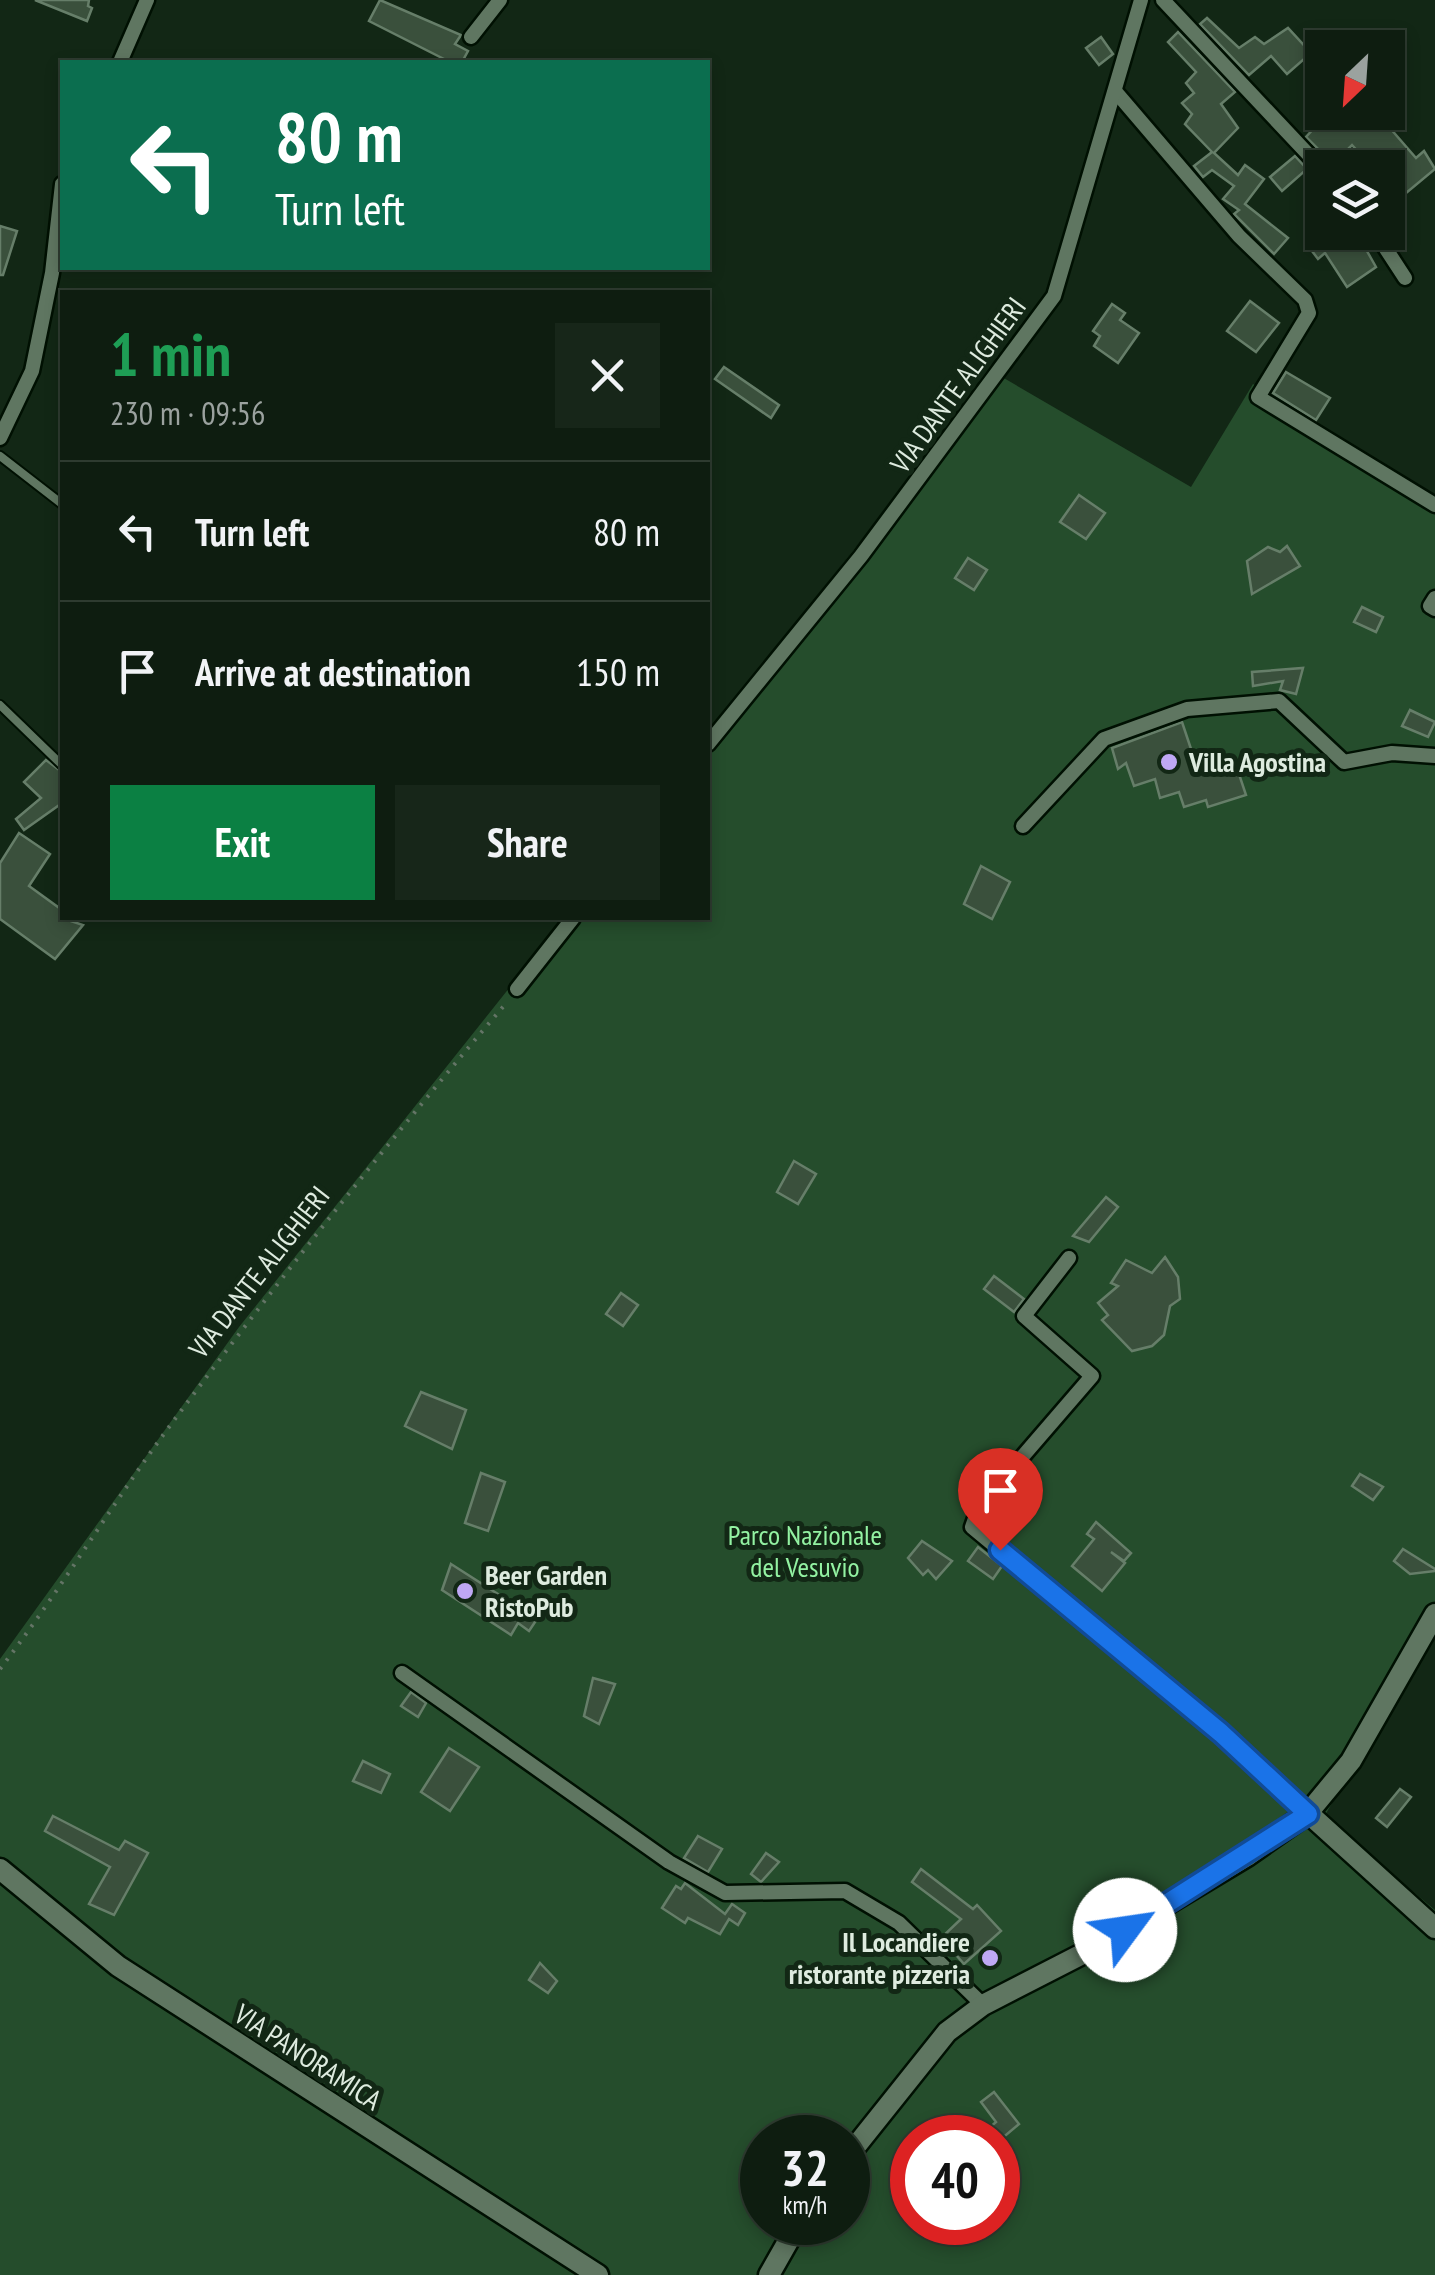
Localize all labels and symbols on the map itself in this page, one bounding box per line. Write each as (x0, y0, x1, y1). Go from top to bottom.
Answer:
north arrow (1305, 30, 1405, 130)
street label: VIA DANTE ALIGHIERI (881, 289, 1034, 481)
place label: Villa Agostina (1188, 743, 1326, 780)
marker: Villa Agostina (1158, 751, 1180, 773)
street label: VIA DANTE ALIGHIERI (179, 1178, 337, 1366)
pin (958, 1448, 1043, 1551)
park label: Parco Nazionale del Vesuvio (728, 1516, 882, 1585)
place label: Beer Garden RistoPub (485, 1556, 607, 1625)
marker: Beer Garden RistoPub (454, 1580, 476, 1602)
position arrow (1073, 1878, 1177, 1982)
place label: Il Locandiere ristorante pizzeria (789, 1923, 970, 1992)
marker: Il Locandiere ristorante pizzeria (979, 1947, 1001, 1969)
street label: VIA PANORAMICA (227, 1995, 390, 2118)
speed limit sign: 40 (890, 2115, 1020, 2245)

